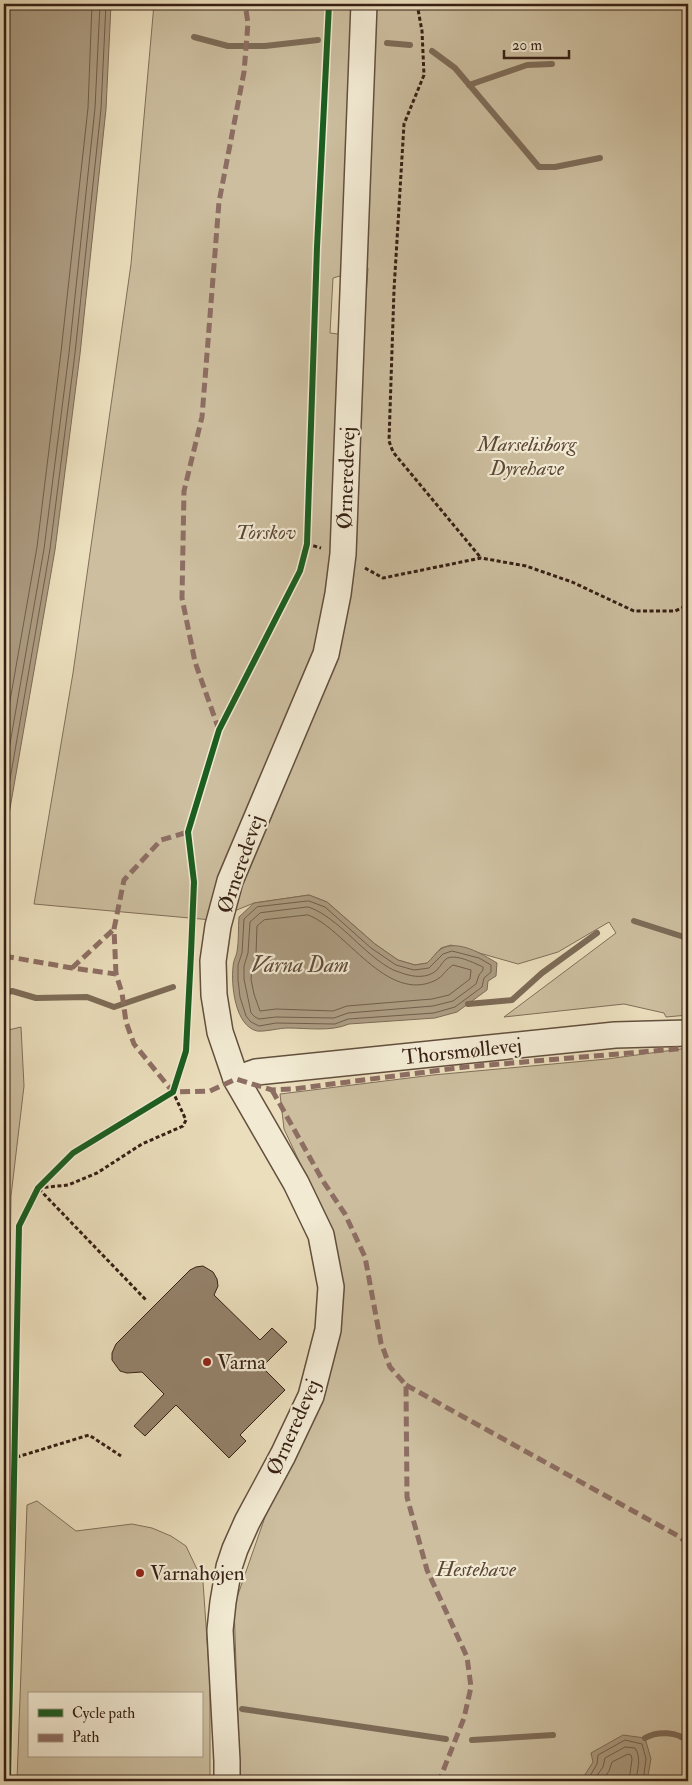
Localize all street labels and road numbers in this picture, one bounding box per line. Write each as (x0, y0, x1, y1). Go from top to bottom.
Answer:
street label: Ørneredevej (331, 426, 362, 530)
street label: Ørneredevej (211, 811, 270, 917)
street label: Thorsmøllevej (401, 1032, 523, 1071)
street label: Ørneredevej (260, 1375, 327, 1480)

